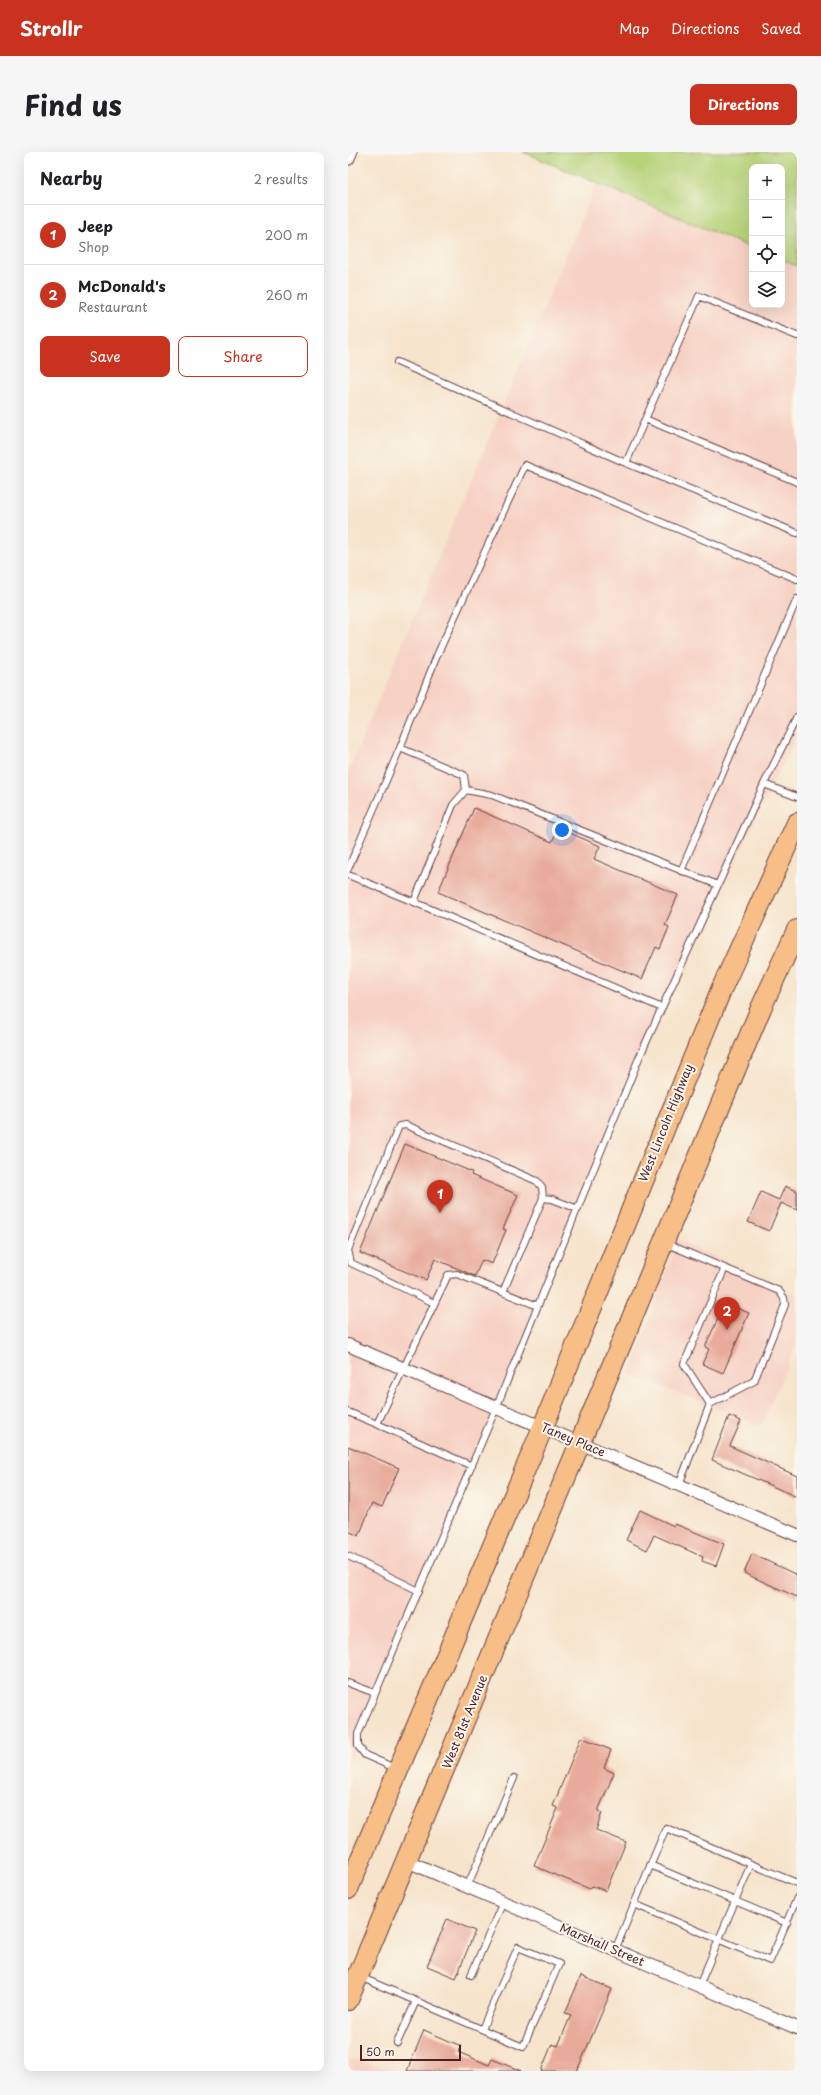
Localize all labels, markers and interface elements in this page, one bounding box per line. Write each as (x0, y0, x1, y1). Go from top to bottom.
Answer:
text: Strollr (20, 14, 83, 42)
text: Map (619, 18, 649, 39)
text: Directions (671, 18, 739, 39)
text: Saved (761, 18, 801, 39)
text: Find us (24, 83, 122, 126)
button: Directions (690, 84, 797, 125)
map controls (749, 164, 785, 308)
button: + (749, 164, 785, 200)
text: Nearby (40, 165, 102, 191)
text: 2 results (254, 169, 308, 188)
button: − (749, 200, 785, 236)
text: Jeep (78, 214, 113, 237)
text: 1 (50, 225, 56, 244)
text: 200 m (265, 225, 308, 244)
button: locate (749, 236, 785, 272)
text: Shop (78, 237, 109, 256)
button: layers (749, 272, 785, 308)
text: McDonald's (78, 274, 166, 297)
text: 2 (48, 285, 58, 304)
text: 260 m (266, 285, 308, 304)
text: Restaurant (78, 297, 148, 316)
button: Save (40, 336, 170, 377)
button: Share (178, 336, 308, 377)
your location (552, 820, 572, 840)
street label: West Lincoln Highway (633, 1061, 697, 1184)
pin: 1 (427, 1180, 453, 1213)
pin: 2 (714, 1297, 740, 1330)
street label: Taney Place (538, 1417, 608, 1461)
street label: West 81st Avenue (437, 1672, 491, 1771)
street label: Marshall Street (557, 1918, 648, 1970)
scale bar (360, 2043, 461, 2062)
text: 50 m (366, 2043, 395, 2060)

